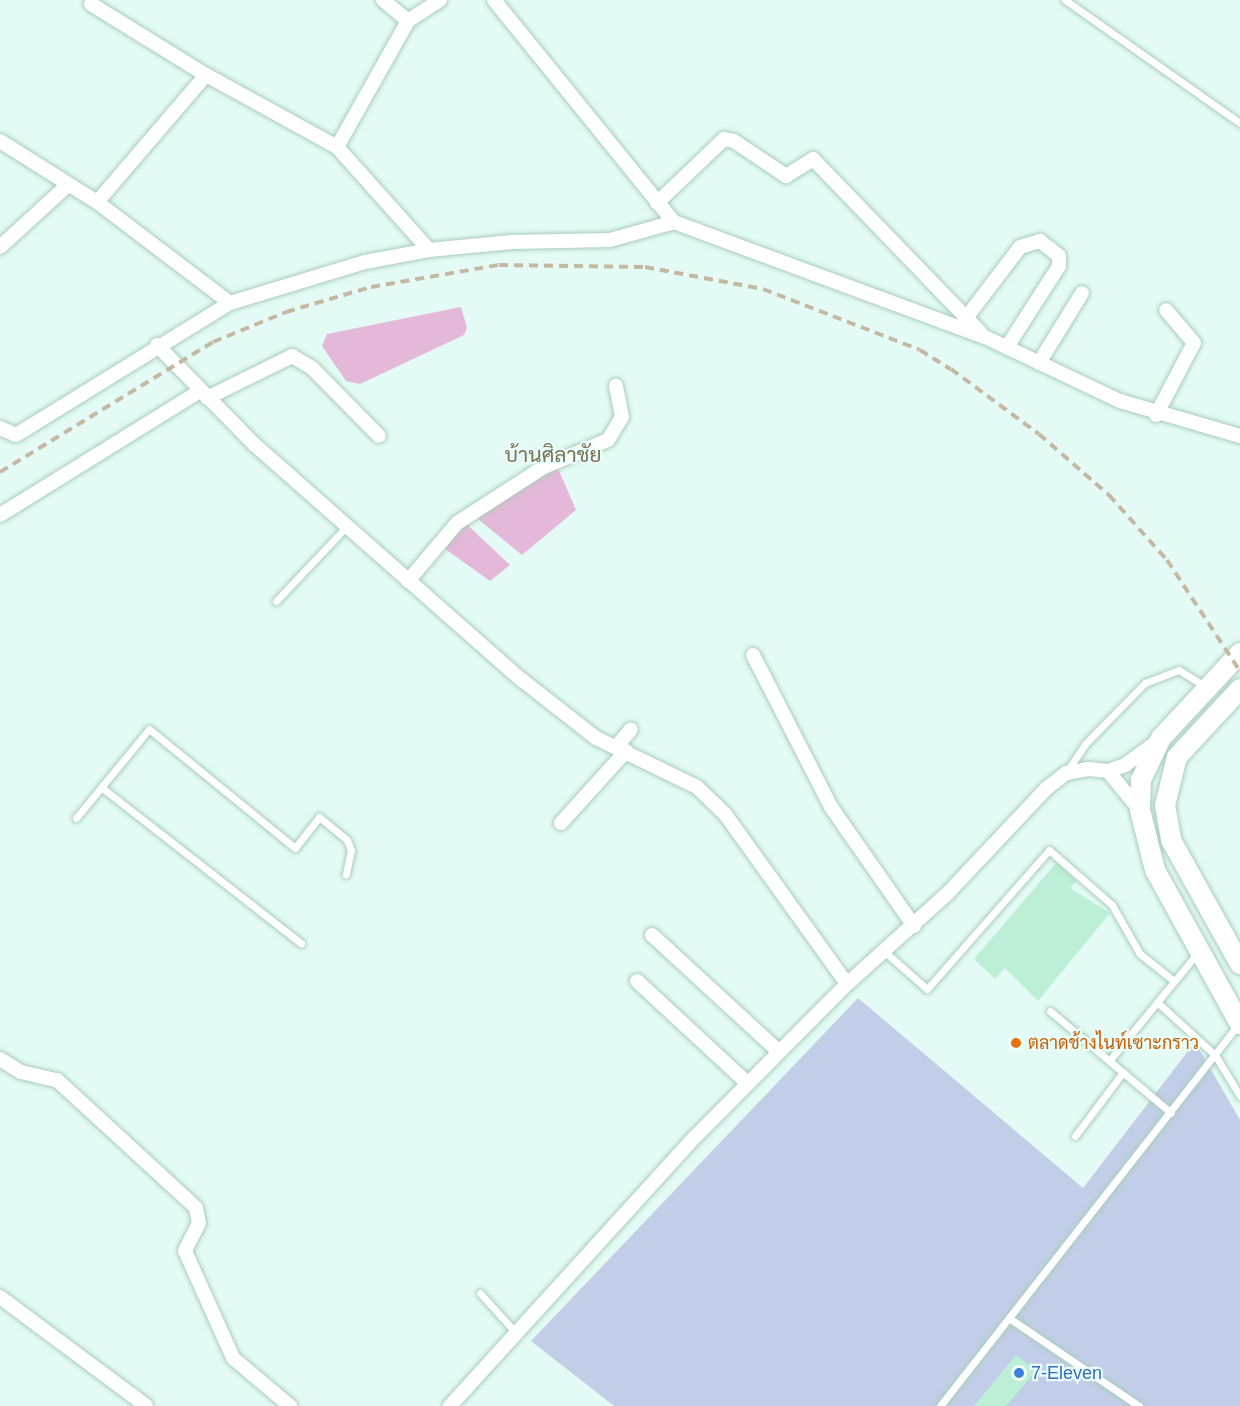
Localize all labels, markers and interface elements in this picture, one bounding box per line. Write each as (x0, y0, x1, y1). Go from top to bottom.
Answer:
district label: บ้านศิลาชัย (505, 442, 601, 468)
place label: ตลาดช้างไนท์เซาะกราว (1028, 1032, 1199, 1054)
marker: ตลาดช้างไนท์เซาะกราว (1009, 1036, 1023, 1050)
place label: 7-Eleven (1031, 1362, 1102, 1384)
marker: 7-Eleven (1012, 1366, 1026, 1380)

